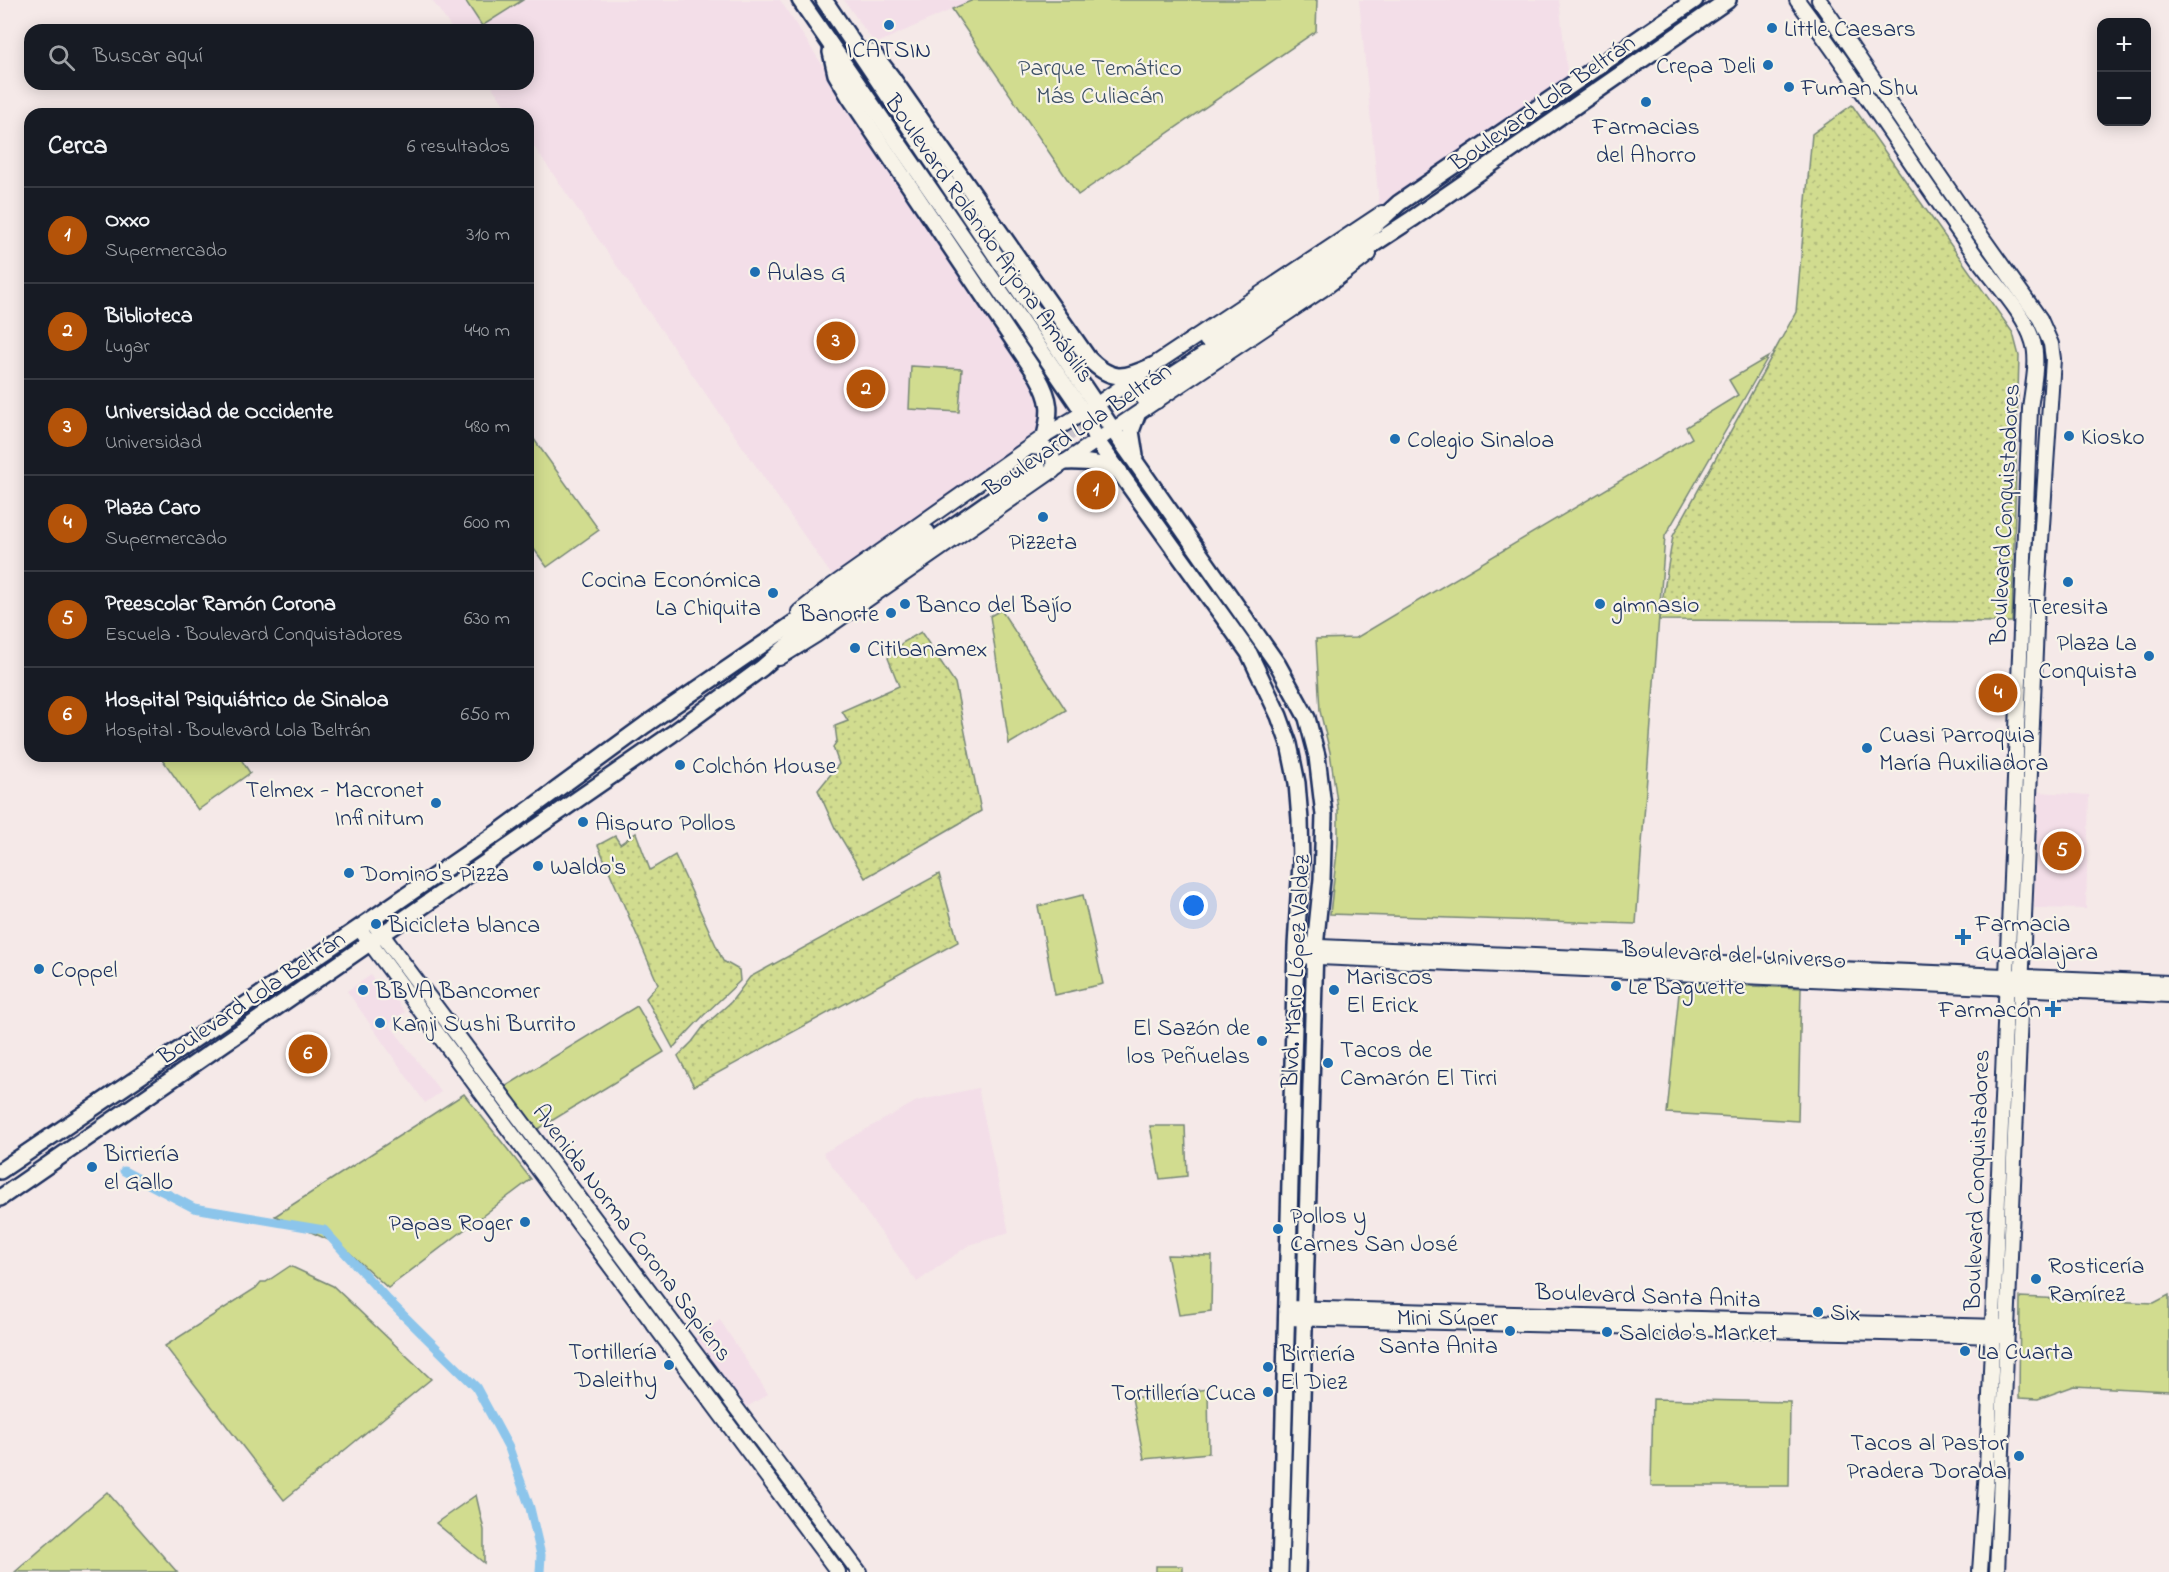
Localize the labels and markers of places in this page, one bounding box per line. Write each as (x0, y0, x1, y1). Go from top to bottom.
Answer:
place label: Little Caesars (1784, 13, 1916, 48)
marker: ICATSIN (882, 18, 896, 32)
marker: Little Caesars (1765, 21, 1779, 35)
place label: ICATSIN (847, 34, 931, 69)
place label: Crepa Deli (1656, 50, 1756, 85)
marker: Crepa Deli (1761, 58, 1775, 72)
place label: Fuman Shu (1800, 72, 1918, 107)
marker: Fuman Shu (1782, 80, 1796, 94)
marker: Farmacias del Ahorro (1639, 95, 1653, 109)
place label: Farmacias del Ahorro (1591, 111, 1700, 174)
place label: Aulas G (767, 257, 846, 292)
marker: Aulas G (748, 265, 762, 279)
pin: 3 (816, 318, 856, 364)
pin: 2 (846, 366, 886, 412)
place label: Kiosko (2081, 421, 2145, 456)
place label: Colegio Sinaloa (1407, 424, 1554, 459)
marker: Kiosko (2062, 429, 2076, 443)
marker: Colegio Sinaloa (1388, 432, 1402, 446)
pin: 1 (1076, 468, 1116, 512)
marker: Pizzeta (1036, 510, 1050, 524)
place label: Pizzeta (1009, 526, 1077, 561)
place label: Cocina Económica La Chiquita (581, 564, 761, 627)
marker: Teresita (2061, 575, 2075, 589)
marker: Cocina Económica La Chiquita (766, 586, 780, 600)
place label: Banco del Bajío (916, 589, 1072, 624)
place label: gimnasio (1611, 589, 1700, 624)
place label: Teresita (2028, 591, 2108, 626)
marker: Banco del Bajío (898, 597, 912, 611)
marker: gimnasio (1593, 597, 1607, 611)
place label: Banorte (798, 598, 879, 633)
marker: Banorte (884, 606, 898, 620)
place label: Plaza La Conquista (2038, 627, 2137, 690)
place label: Citibanamex (867, 633, 987, 668)
marker: Citibanamex (848, 641, 862, 655)
marker: Plaza La Conquista (2142, 649, 2156, 663)
pin: 4 (1978, 670, 2018, 716)
place label: Cuasi Parroquia María Auxiliadora (1879, 719, 2048, 782)
marker: Cuasi Parroquia María Auxiliadora (1860, 741, 1874, 755)
place label: Colchón House (692, 750, 837, 785)
marker: Colchón House (673, 758, 687, 772)
place label: Telmex - Macronet Infinitum (246, 774, 424, 837)
marker: Telmex - Macronet Infinitum (429, 796, 443, 810)
place label: Aispuro Pollos (595, 807, 736, 842)
marker: Aispuro Pollos (576, 815, 590, 829)
pin: 5 (2042, 828, 2082, 874)
place label: Waldo's (550, 851, 626, 886)
place label: Domino's Pizza (360, 858, 509, 893)
marker: Waldo's (531, 859, 545, 873)
marker: Domino's Pizza (342, 866, 356, 880)
place label: Farmacia Guadalajara (1974, 908, 2098, 971)
place label: Bicicleta blanca (387, 909, 540, 944)
marker: Bicicleta blanca (369, 917, 383, 931)
marker: Farmacia Guadalajara (1956, 930, 1970, 944)
place label: Coppel (51, 954, 118, 989)
place label: Mariscos El Erick (1346, 961, 1433, 1024)
marker: Coppel (32, 962, 46, 976)
place label: Le Baguette (1628, 971, 1745, 1006)
place label: BBVA Bancomer (374, 975, 541, 1010)
marker: Le Baguette (1609, 979, 1623, 993)
marker: BBVA Bancomer (356, 983, 370, 997)
marker: Mariscos El Erick (1327, 983, 1341, 997)
place label: Farmacón (1937, 994, 2041, 1029)
marker: Farmacón (2046, 1002, 2060, 1016)
place label: Kanji Sushi Burrito (392, 1008, 576, 1043)
place label: El Sazón de los Peñuelas (1127, 1012, 1250, 1075)
marker: Kanji Sushi Burrito (373, 1016, 387, 1030)
pin: 6 (288, 1032, 328, 1076)
marker: El Sazón de los Peñuelas (1255, 1034, 1269, 1048)
place label: Tacos de Camarón El Tirri (1340, 1034, 1497, 1097)
marker: Tacos de Camarón El Tirri (1321, 1056, 1335, 1070)
place label: Birriería el Gallo (103, 1138, 179, 1201)
marker: Birriería el Gallo (85, 1160, 99, 1174)
place label: Pollos y Carnes San José (1290, 1200, 1458, 1263)
place label: Papas Roger (389, 1207, 514, 1242)
marker: Papas Roger (518, 1215, 532, 1229)
marker: Pollos y Carnes San José (1271, 1222, 1285, 1236)
place label: Rosticería Ramírez (2048, 1250, 2144, 1313)
marker: Rosticería Ramírez (2029, 1272, 2043, 1286)
place label: Six (1830, 1297, 1860, 1332)
place label: Mini Súper Santa Anita (1379, 1302, 1499, 1365)
marker: Six (1811, 1305, 1825, 1319)
place label: Salcido's Market (1619, 1317, 1777, 1352)
marker: Mini Súper Santa Anita (1503, 1324, 1517, 1338)
marker: Salcido's Market (1600, 1325, 1614, 1339)
place label: Tortillería Daleithy (568, 1336, 657, 1400)
place label: La Cuarta (1977, 1336, 2073, 1371)
place label: Birriería El Diez (1279, 1338, 1355, 1401)
marker: La Cuarta (1958, 1344, 1972, 1358)
marker: Tortillería Daleithy (662, 1358, 676, 1372)
marker: Birriería El Diez (1261, 1360, 1275, 1374)
place label: Tortillería Cuca (1111, 1377, 1256, 1412)
marker: Tortillería Cuca (1261, 1385, 1275, 1399)
place label: Tacos al Pastor Pradera Dorada (1847, 1427, 2008, 1490)
marker: Tacos al Pastor Pradera Dorada (2012, 1449, 2026, 1463)

